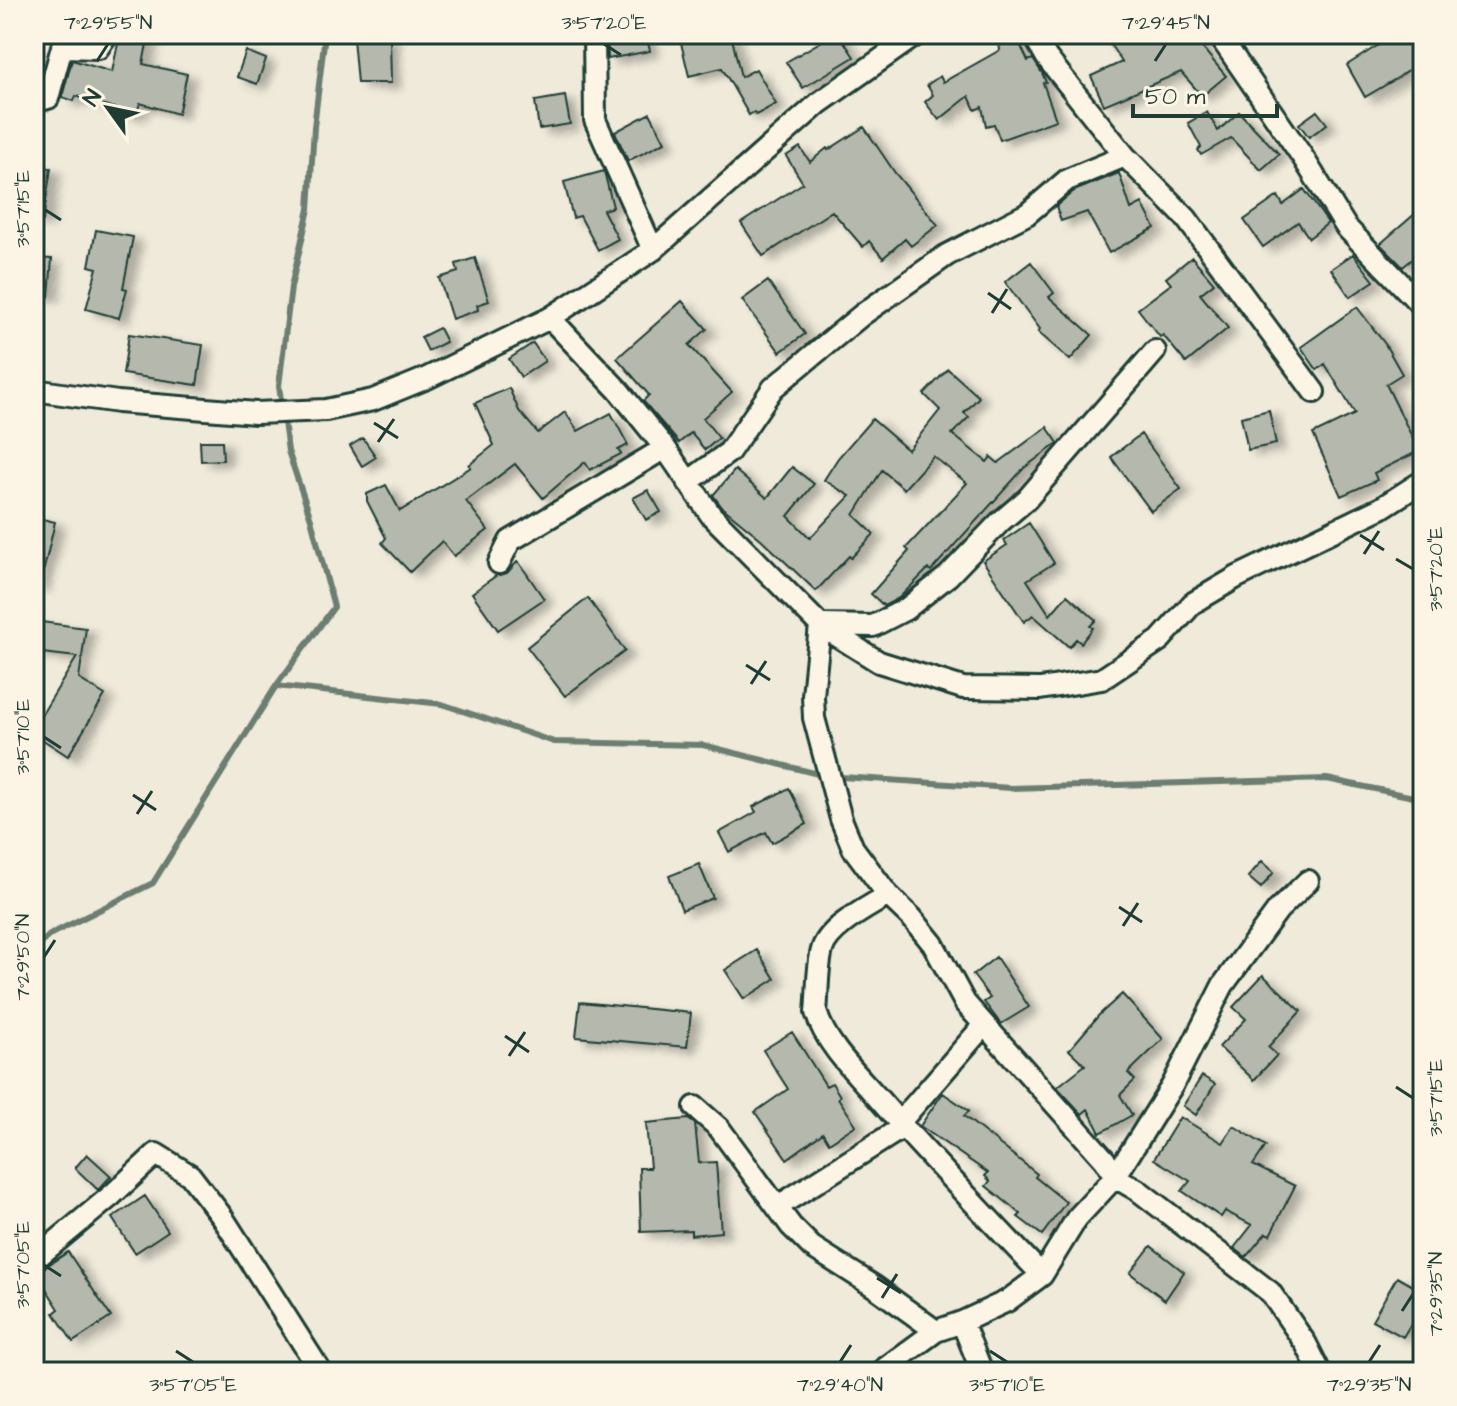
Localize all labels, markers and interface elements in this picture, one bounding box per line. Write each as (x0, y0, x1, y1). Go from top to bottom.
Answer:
text: 7°29'55"N (64, 9, 152, 37)
text: 3°57'20"E (562, 9, 647, 37)
text: 7°29'45"N (1122, 9, 1210, 37)
north arrow (68, 68, 148, 148)
scale bar (1133, 68, 1277, 118)
text: 50 m (1145, 80, 1206, 114)
text: N (76, 84, 109, 112)
text: 3°57'15"E (9, 170, 37, 248)
text: 3°57'20"E (1422, 526, 1450, 611)
text: 3°57'10"E (9, 699, 37, 775)
text: 7°29'50"N (9, 914, 37, 1000)
text: 3°57'15"E (1422, 1059, 1450, 1137)
text: 3°57'05"E (9, 1221, 37, 1309)
text: 7°29'35"N (1422, 1252, 1450, 1336)
text: 3°57'05"E (149, 1371, 237, 1399)
text: 7°29'40"N (797, 1371, 883, 1399)
text: 3°57'10"E (969, 1371, 1045, 1399)
text: 7°29'35"N (1327, 1371, 1411, 1399)

